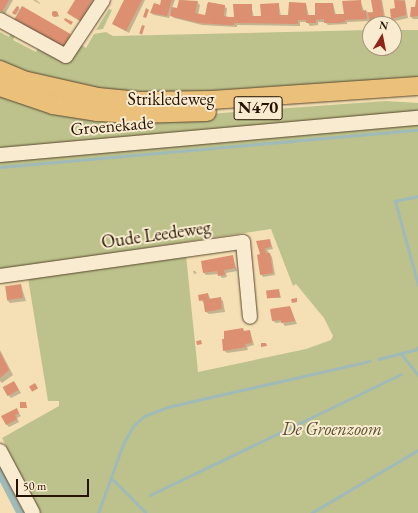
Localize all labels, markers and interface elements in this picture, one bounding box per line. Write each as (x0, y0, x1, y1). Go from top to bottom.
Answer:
north arrow (362, 16, 402, 56)
text: N (378, 18, 390, 33)
street label: Strikledeweg (128, 88, 214, 110)
road number: N470 (233, 93, 283, 123)
street label: Groenekade (70, 112, 154, 140)
street label: Oude Leedeweg (100, 217, 212, 253)
park label: De Groenzoom (282, 418, 382, 440)
scale bar (18, 471, 91, 497)
text: 50 m (23, 478, 46, 494)

